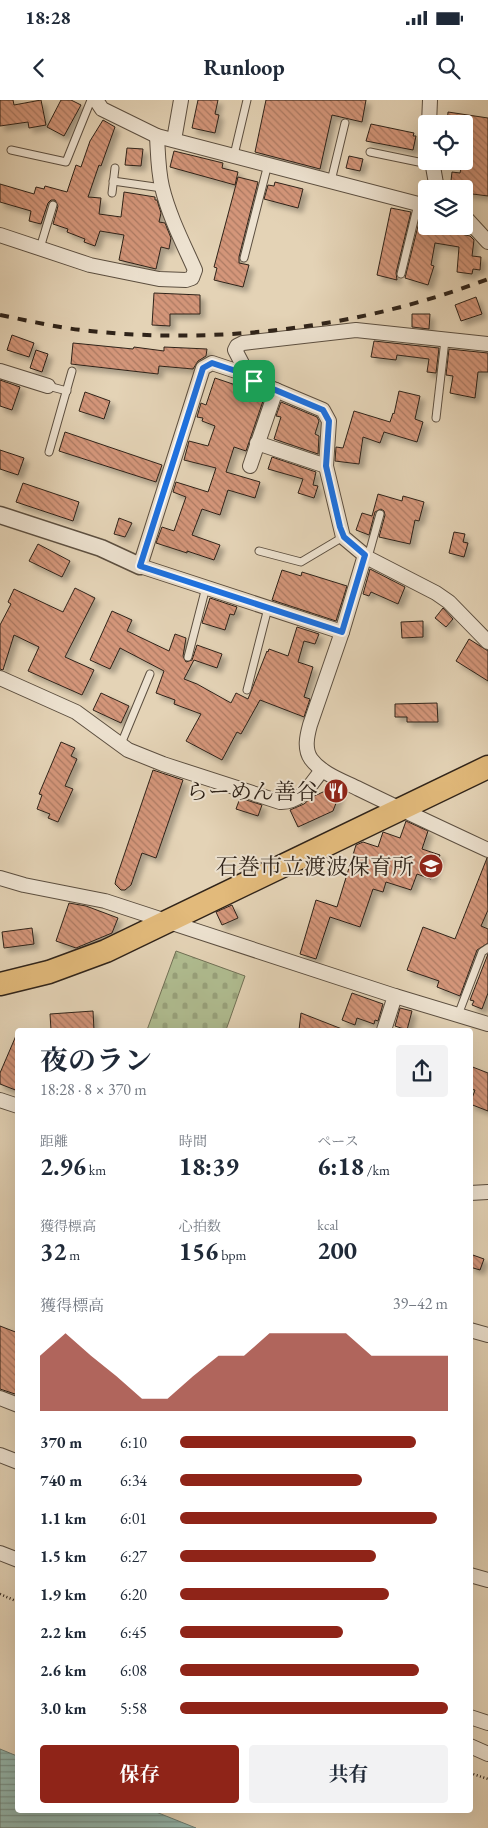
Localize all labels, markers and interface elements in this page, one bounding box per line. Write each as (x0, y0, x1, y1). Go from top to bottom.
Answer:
text: 18:28 (25, 5, 71, 30)
text: Runloop (203, 53, 285, 82)
icon: back (25, 54, 53, 82)
icon: search (435, 54, 463, 82)
map controls (418, 115, 473, 235)
button: locate (418, 115, 473, 170)
button: layers (418, 180, 473, 235)
pin (233, 360, 275, 402)
icon: arrive (240, 367, 268, 395)
place label: らーめん善谷 (186, 777, 318, 806)
restaurant icon: らーめん善谷 (323, 778, 349, 804)
place label: 石巻市立渡波保育所 (216, 852, 414, 881)
school or university icon: 石巻市立渡波保育所 (418, 853, 444, 879)
text: 夜のラン (40, 1042, 152, 1078)
button: share (396, 1045, 448, 1097)
text: 18:28 · 8 × 370 m (40, 1079, 147, 1100)
text: 距離 (40, 1132, 68, 1150)
text: 時間 (179, 1132, 207, 1150)
text: ペース (317, 1132, 359, 1150)
text: 2.96 (40, 1150, 86, 1182)
text: 18:39 (179, 1150, 239, 1182)
text: 6:18 (317, 1150, 364, 1182)
text: km (86, 1161, 106, 1179)
text: /km (364, 1161, 390, 1179)
text: kcal (317, 1216, 338, 1234)
text: 獲得標高 (40, 1217, 96, 1235)
text: 心拍数 (179, 1217, 221, 1235)
text: 200 (317, 1234, 357, 1266)
text: 32 (40, 1235, 66, 1267)
text: 156 (179, 1235, 218, 1267)
text: m (66, 1246, 80, 1264)
text: bpm (218, 1246, 247, 1264)
text: 39–42 m (393, 1293, 448, 1314)
text: 獲得標高 (40, 1295, 104, 1316)
text: 370 m (40, 1432, 82, 1453)
text: 6:10 (120, 1432, 147, 1453)
text: 740 m (40, 1470, 82, 1491)
text: 6:34 (120, 1470, 147, 1491)
text: 1.1 km (40, 1508, 86, 1529)
text: 6:01 (120, 1508, 147, 1529)
text: 1.5 km (40, 1546, 86, 1567)
text: 6:27 (120, 1546, 147, 1567)
text: 1.9 km (40, 1584, 86, 1605)
text: 6:20 (120, 1584, 147, 1605)
text: 2.2 km (40, 1622, 86, 1643)
text: 6:45 (120, 1622, 147, 1643)
text: 2.6 km (40, 1660, 86, 1681)
text: 6:08 (120, 1660, 147, 1681)
text: 3.0 km (40, 1698, 86, 1719)
text: 5:58 (120, 1698, 147, 1719)
button: 保存 (40, 1745, 239, 1803)
button: 共有 (249, 1745, 448, 1803)

